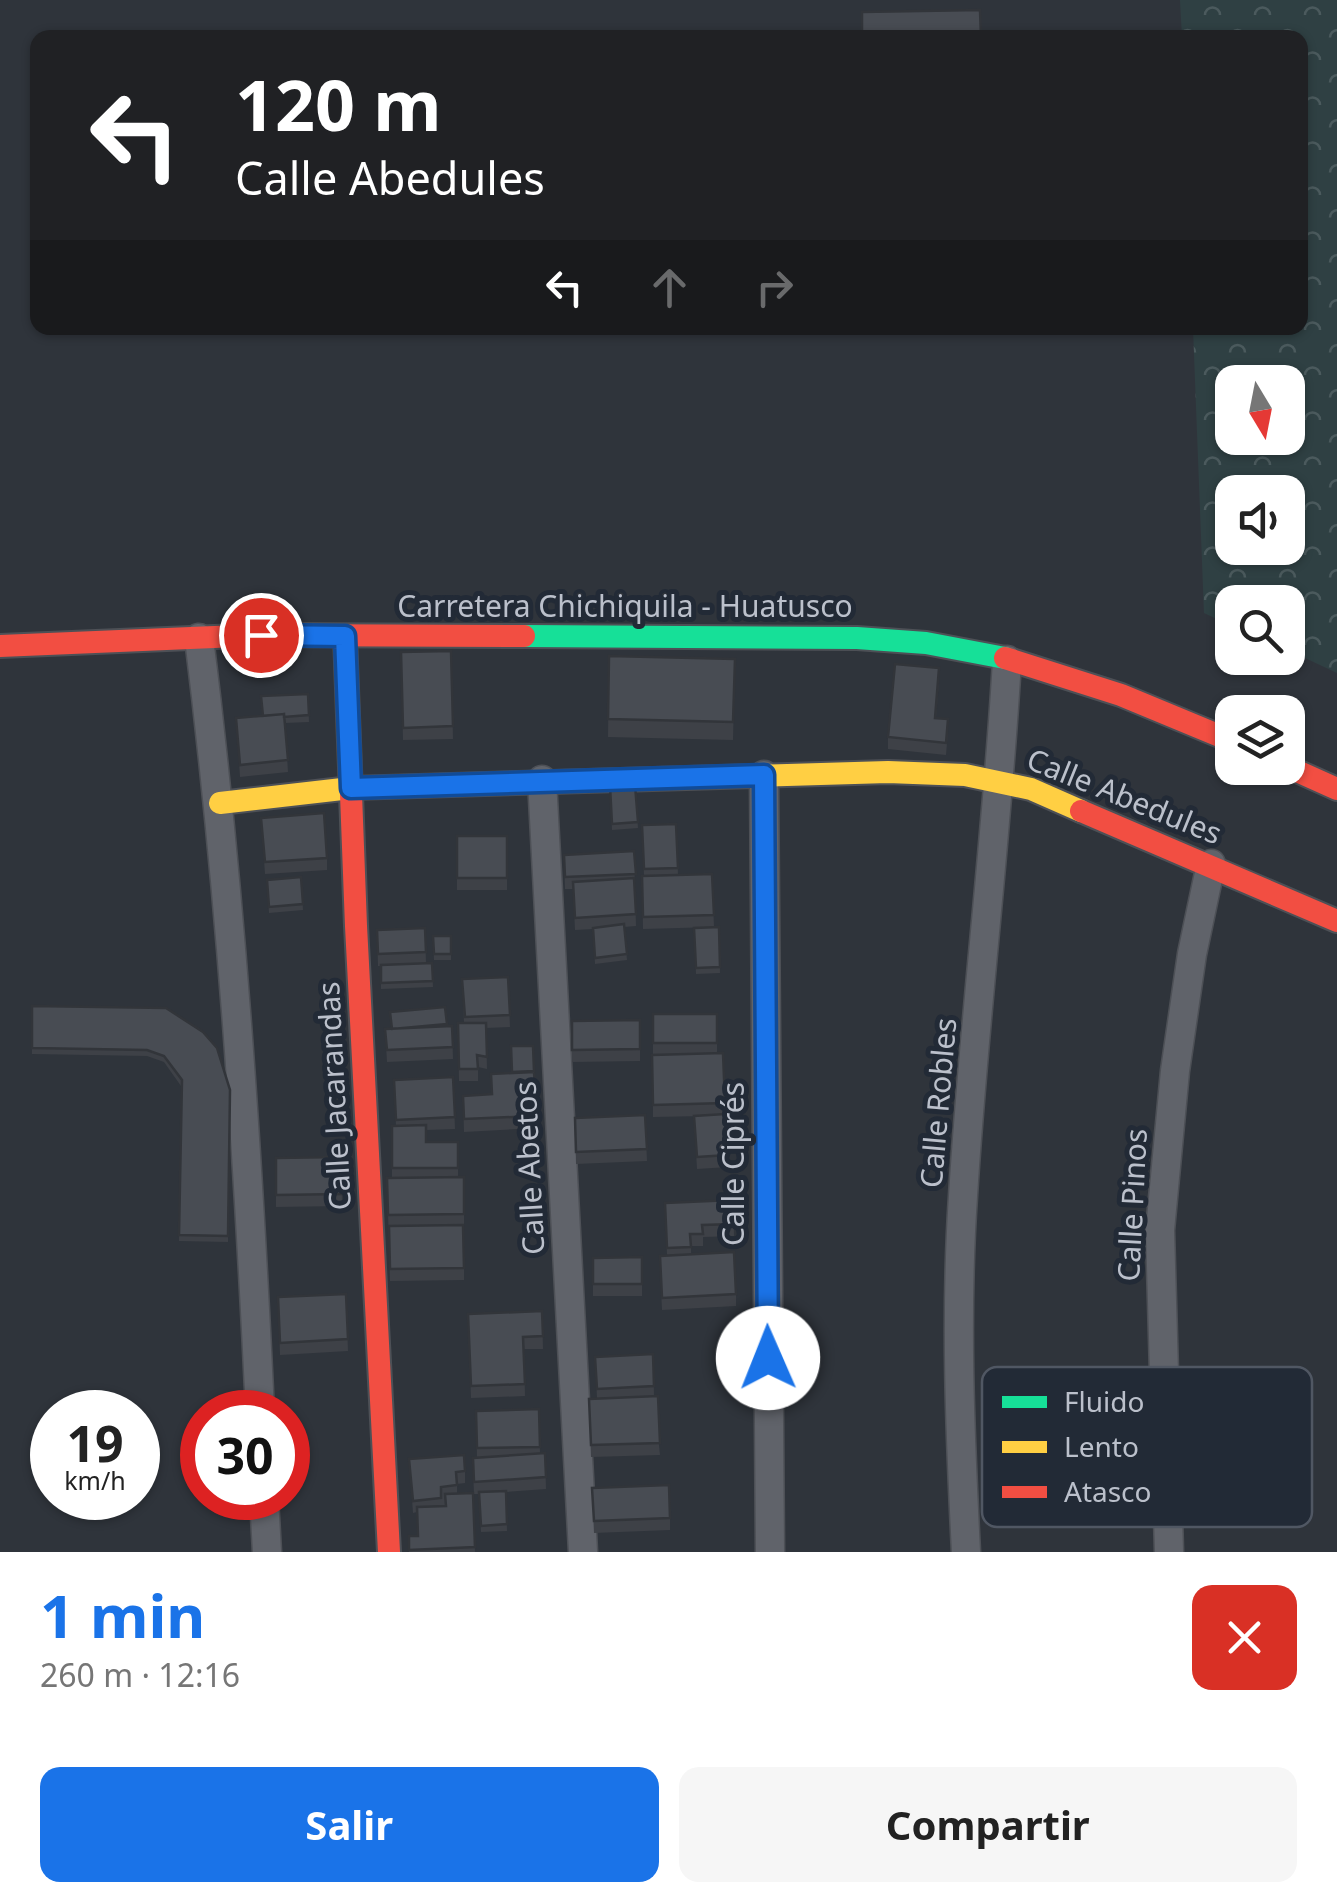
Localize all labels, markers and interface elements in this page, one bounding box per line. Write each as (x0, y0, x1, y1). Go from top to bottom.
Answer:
text: 120 m (235, 56, 442, 152)
icon: left (70, 70, 200, 200)
text: Calle Abedules (235, 147, 545, 208)
icon: left (537, 260, 592, 315)
icon: ahead (642, 260, 697, 315)
icon: right (747, 260, 802, 315)
north arrow (1215, 365, 1305, 455)
map controls (1215, 365, 1305, 785)
button: sound (1215, 475, 1305, 565)
street label: Carretera Chichiquila - Huatusco (397, 585, 853, 626)
button: search (1215, 585, 1305, 675)
pin (219, 593, 304, 678)
icon: arrive (234, 608, 289, 663)
button: layers (1215, 695, 1305, 785)
street label: Calle Abedules (1021, 738, 1228, 853)
street label: Calle Jacarandas (307, 981, 360, 1212)
street label: Calle Robles (910, 1016, 965, 1189)
street label: Calle Abetos (503, 1080, 554, 1256)
street label: Calle Ciprés (712, 1082, 753, 1246)
street label: Calle Pinos (1107, 1127, 1156, 1282)
position arrow (716, 1306, 820, 1410)
legend (982, 1367, 1312, 1527)
text: Fluido (1064, 1382, 1144, 1420)
speed limit sign: 30 (180, 1390, 310, 1520)
text: 19 (66, 1409, 124, 1477)
text: Lento (1064, 1427, 1139, 1465)
text: km/h (64, 1463, 126, 1497)
text: Atasco (1064, 1472, 1152, 1510)
text: 1 min (40, 1574, 205, 1656)
button: close (1192, 1585, 1297, 1690)
text: 260 m · 12:16 (40, 1653, 240, 1696)
button: Salir (40, 1767, 659, 1882)
button: Compartir (679, 1767, 1297, 1882)

